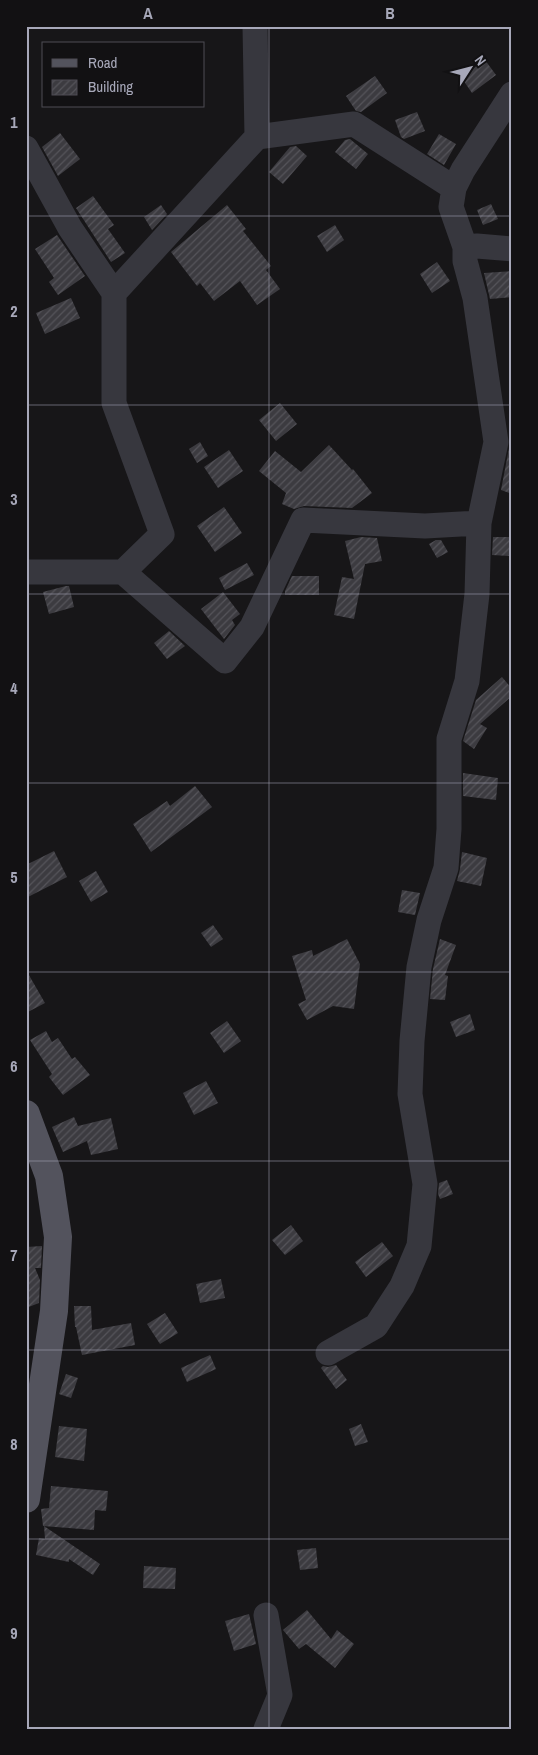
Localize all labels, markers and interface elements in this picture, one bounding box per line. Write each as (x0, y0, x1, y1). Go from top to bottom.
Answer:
text: A (143, 2, 153, 24)
text: B (385, 2, 395, 24)
legend (42, 42, 205, 108)
north arrow (446, 42, 496, 92)
text: Road (88, 52, 117, 73)
text: N (471, 52, 490, 69)
text: Building (88, 76, 133, 97)
text: 1 (10, 111, 18, 133)
text: 2 (10, 300, 18, 322)
text: 3 (10, 488, 18, 510)
text: 4 (10, 677, 18, 699)
text: 5 (10, 866, 18, 888)
text: 6 (10, 1055, 18, 1077)
text: 7 (10, 1244, 18, 1266)
text: 8 (10, 1433, 18, 1455)
text: 9 (10, 1622, 18, 1644)

